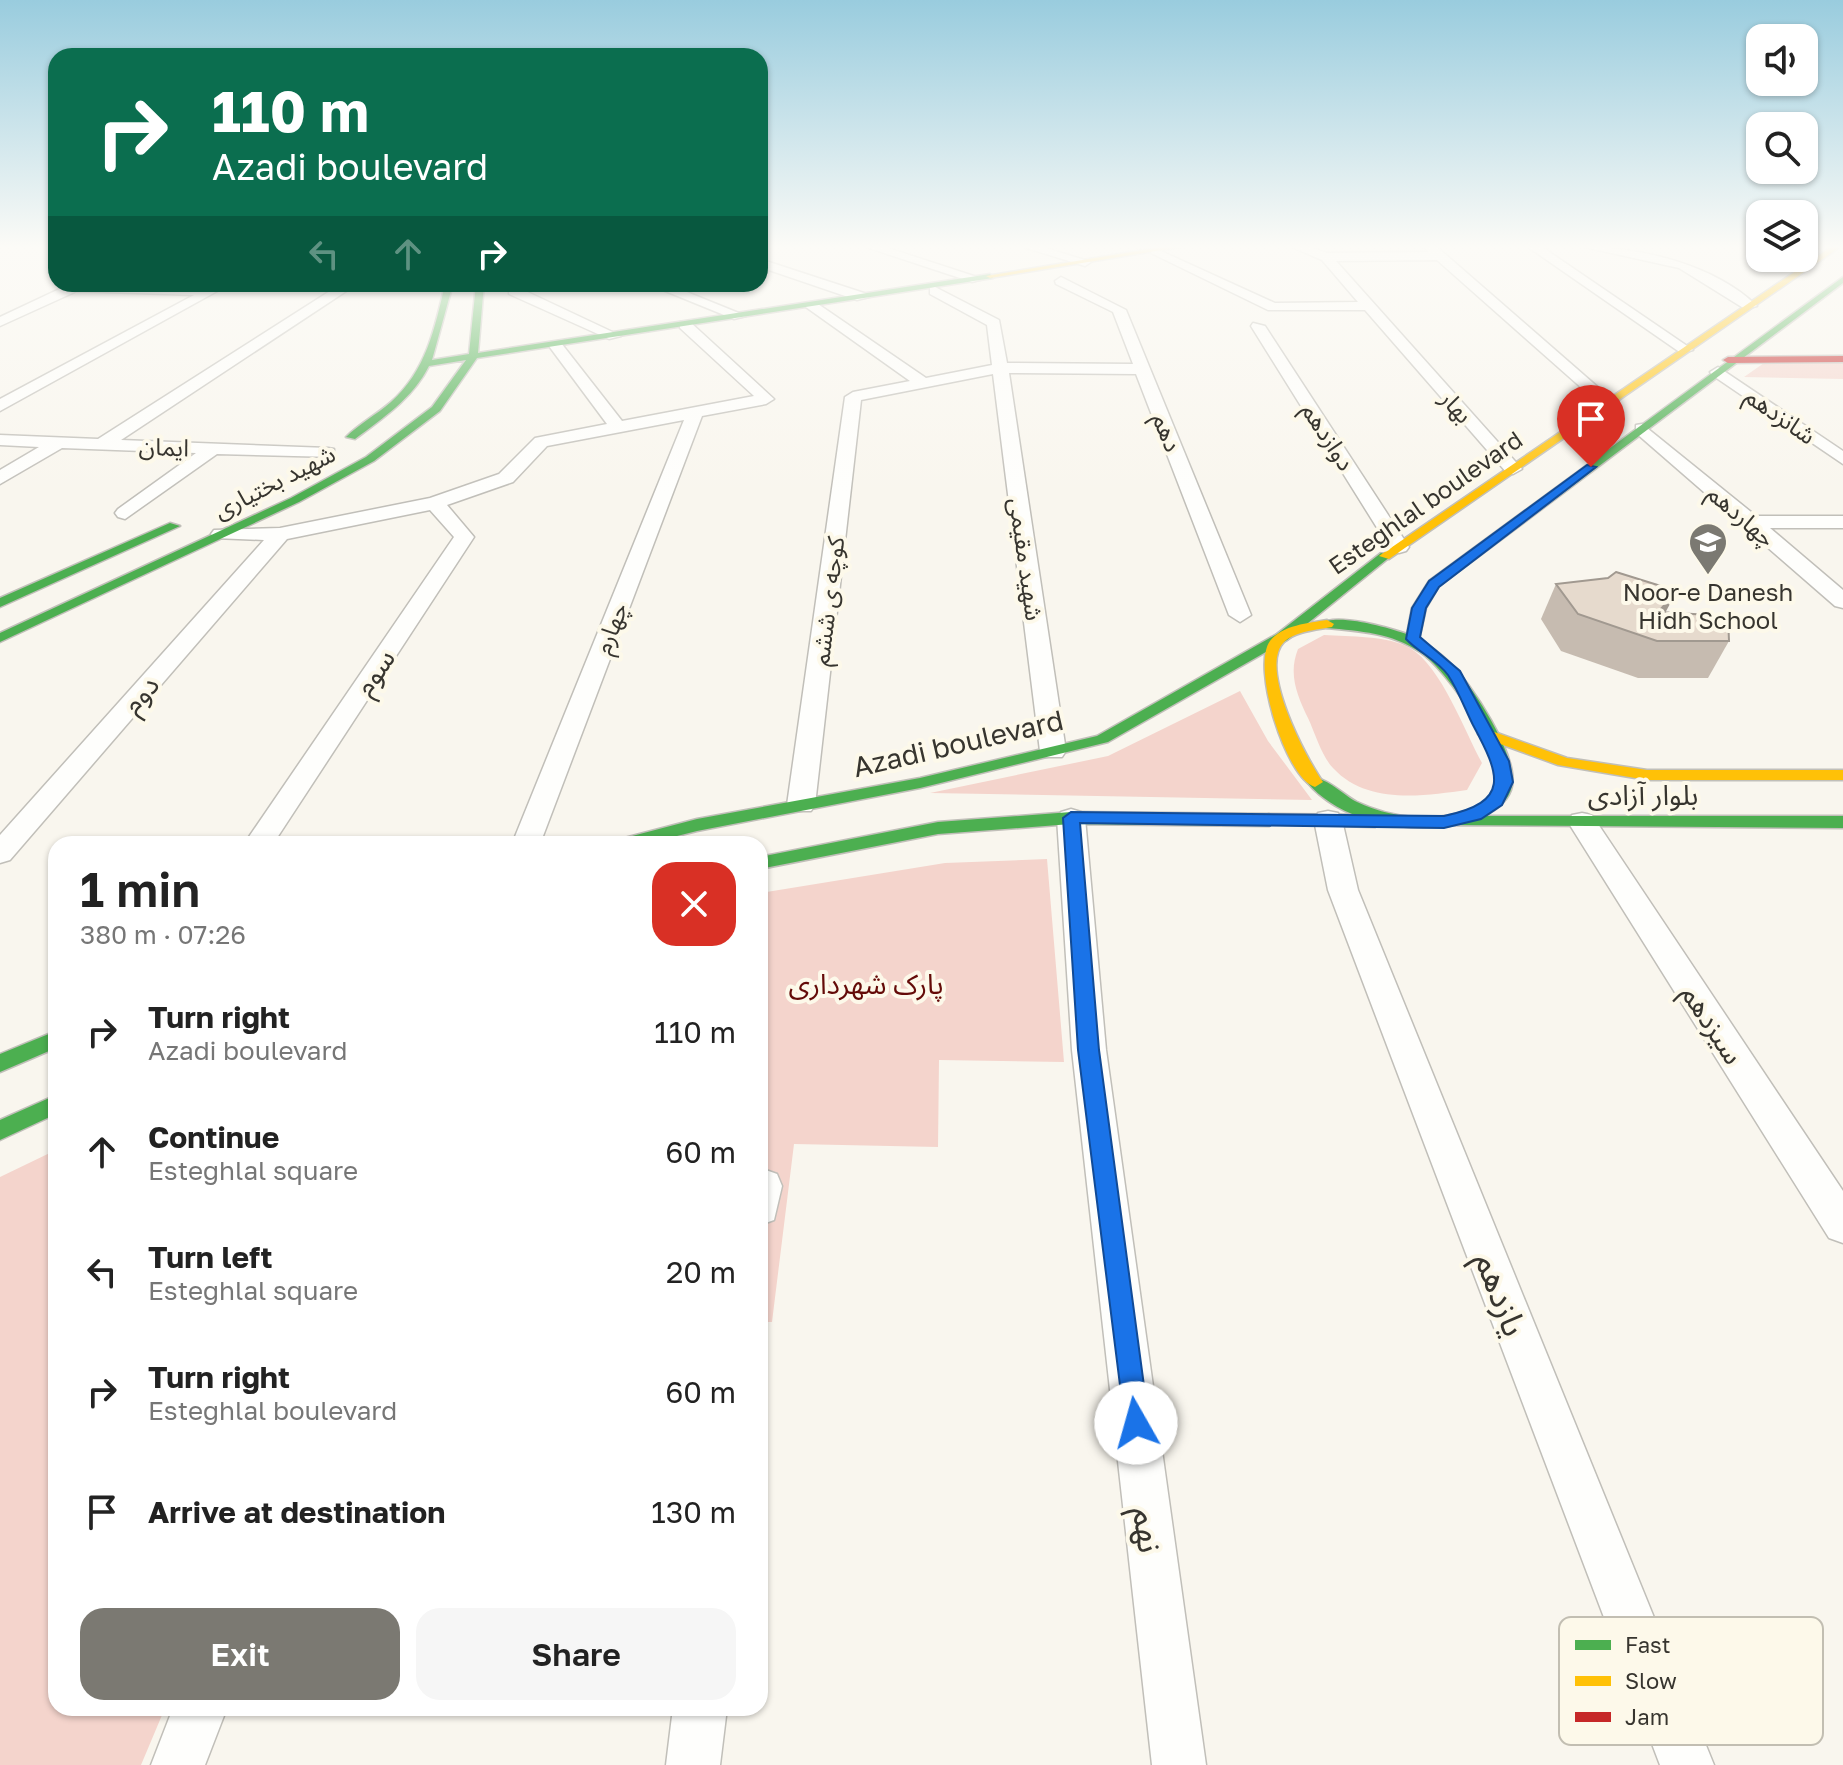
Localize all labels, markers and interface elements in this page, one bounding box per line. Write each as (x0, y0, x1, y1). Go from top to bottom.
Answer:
map controls (1746, 24, 1818, 272)
button: sound (1746, 24, 1818, 96)
text: 110 m (212, 77, 369, 144)
icon: right (80, 80, 184, 184)
button: search (1746, 112, 1818, 184)
text: Azadi boulevard (212, 145, 488, 188)
button: layers (1746, 200, 1818, 272)
icon: left (302, 232, 346, 276)
icon: ahead (386, 232, 430, 276)
icon: right (470, 232, 514, 276)
street label: شانزدهم (1738, 380, 1822, 453)
street label: بهار (1433, 383, 1479, 429)
pin (1557, 385, 1625, 467)
street label: دوازدهم (1293, 397, 1362, 477)
icon: arrive (1569, 397, 1613, 441)
street label: دهم (1144, 409, 1189, 457)
street label: Esteghlal boulevard (1322, 424, 1528, 580)
street label: ایمان (138, 431, 190, 462)
street label: شهید بختیاری (208, 438, 340, 525)
street label: چهاردهم (1700, 478, 1782, 555)
street label: شهید مقیمی (1004, 496, 1050, 622)
school or university icon: Noor-e Danesh Hidh School (1687, 521, 1729, 576)
street label: کوچه ی ششم (805, 534, 853, 668)
place label: Noor-e Danesh Hidh School (1623, 577, 1793, 634)
street label: چهارم (587, 598, 638, 660)
street label: سوم (347, 643, 405, 704)
street label: دوم (115, 668, 169, 723)
street label: Azadi boulevard (850, 703, 1066, 783)
street label: بلوار آزادی (1588, 778, 1698, 812)
text: 1 min (80, 860, 200, 918)
button: close (652, 862, 736, 946)
text: 380 m · 07:26 (80, 919, 246, 950)
park label: پارک شهرداری (788, 967, 944, 1002)
street label: سیزدهم (1670, 978, 1751, 1073)
text: Turn right (148, 999, 290, 1035)
icon: right (80, 1010, 124, 1054)
text: 110 m (654, 1014, 736, 1050)
text: Azadi boulevard (148, 1035, 347, 1066)
text: Continue (148, 1119, 279, 1155)
icon: ahead (80, 1130, 124, 1174)
text: 60 m (665, 1134, 736, 1170)
text: Esteghlal square (148, 1155, 358, 1186)
text: Turn left (148, 1239, 273, 1275)
street label: یازدهم (1461, 1247, 1536, 1344)
icon: left (80, 1250, 124, 1294)
text: 20 m (666, 1254, 736, 1290)
text: Esteghlal square (148, 1275, 358, 1306)
text: Turn right (148, 1359, 290, 1395)
icon: right (80, 1370, 124, 1414)
text: 60 m (665, 1374, 736, 1410)
position arrow (1094, 1381, 1178, 1465)
text: Esteghlal boulevard (148, 1395, 397, 1426)
icon: arrive (80, 1490, 124, 1534)
text: Arrive at destination (148, 1494, 445, 1530)
text: 130 m (651, 1494, 736, 1530)
street label: نهم (1119, 1505, 1172, 1556)
button: Exit (80, 1608, 400, 1700)
button: Share (416, 1608, 736, 1700)
legend (1559, 1617, 1823, 1745)
text: Fast (1625, 1631, 1671, 1658)
text: Slow (1625, 1667, 1677, 1694)
text: Jam (1625, 1703, 1669, 1730)

